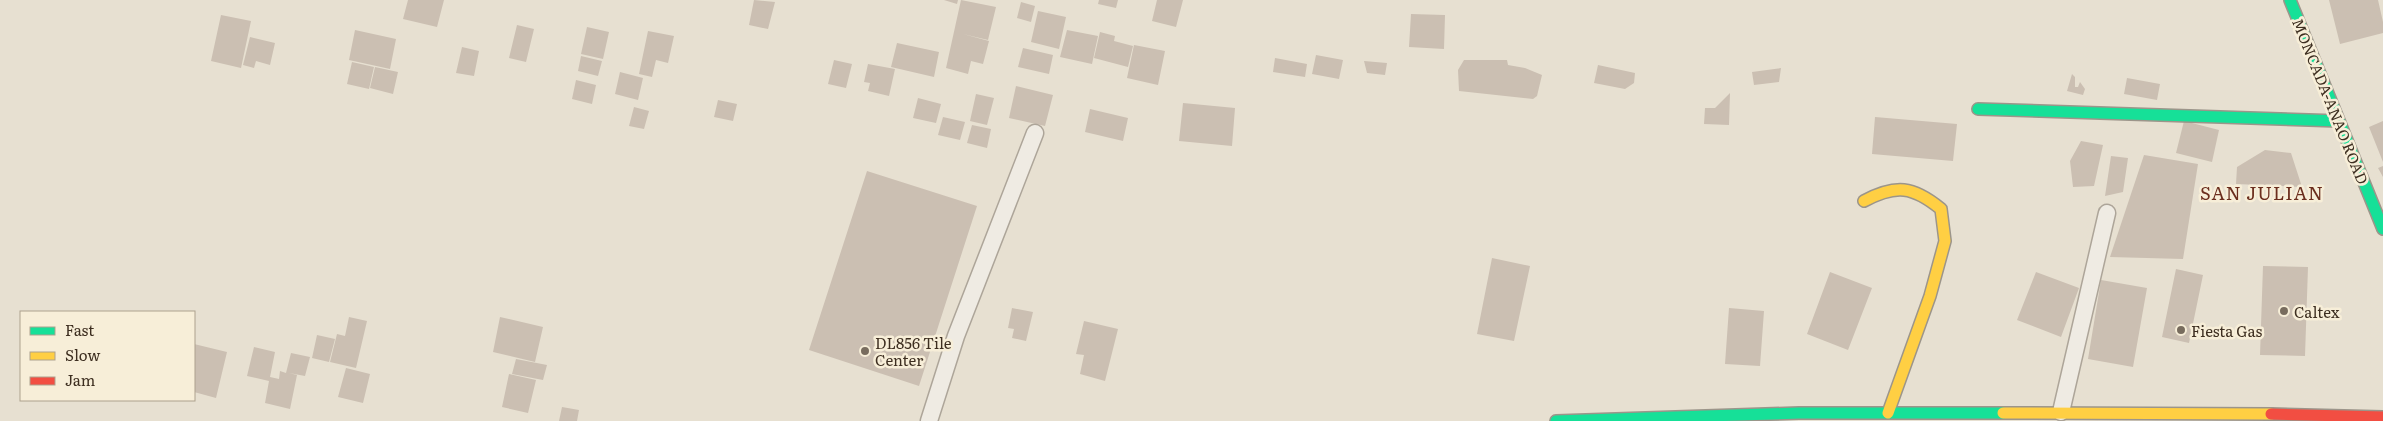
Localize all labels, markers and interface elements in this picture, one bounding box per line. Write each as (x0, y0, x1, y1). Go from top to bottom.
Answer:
street label: MONCADA-ANAO ROAD (2287, 14, 2375, 188)
district label: SAN JULIAN (2200, 179, 2324, 206)
place label: Caltex (2294, 300, 2340, 323)
marker: Caltex (2278, 305, 2290, 317)
legend (20, 311, 195, 401)
text: Fast (65, 318, 94, 341)
place label: Fiesta Gas (2191, 319, 2263, 342)
marker: Fiesta Gas (2175, 324, 2187, 336)
place label: DL856 Tile Center (875, 331, 952, 371)
text: Slow (65, 343, 100, 366)
marker: DL856 Tile Center (859, 345, 871, 357)
text: Jam (65, 368, 96, 391)

